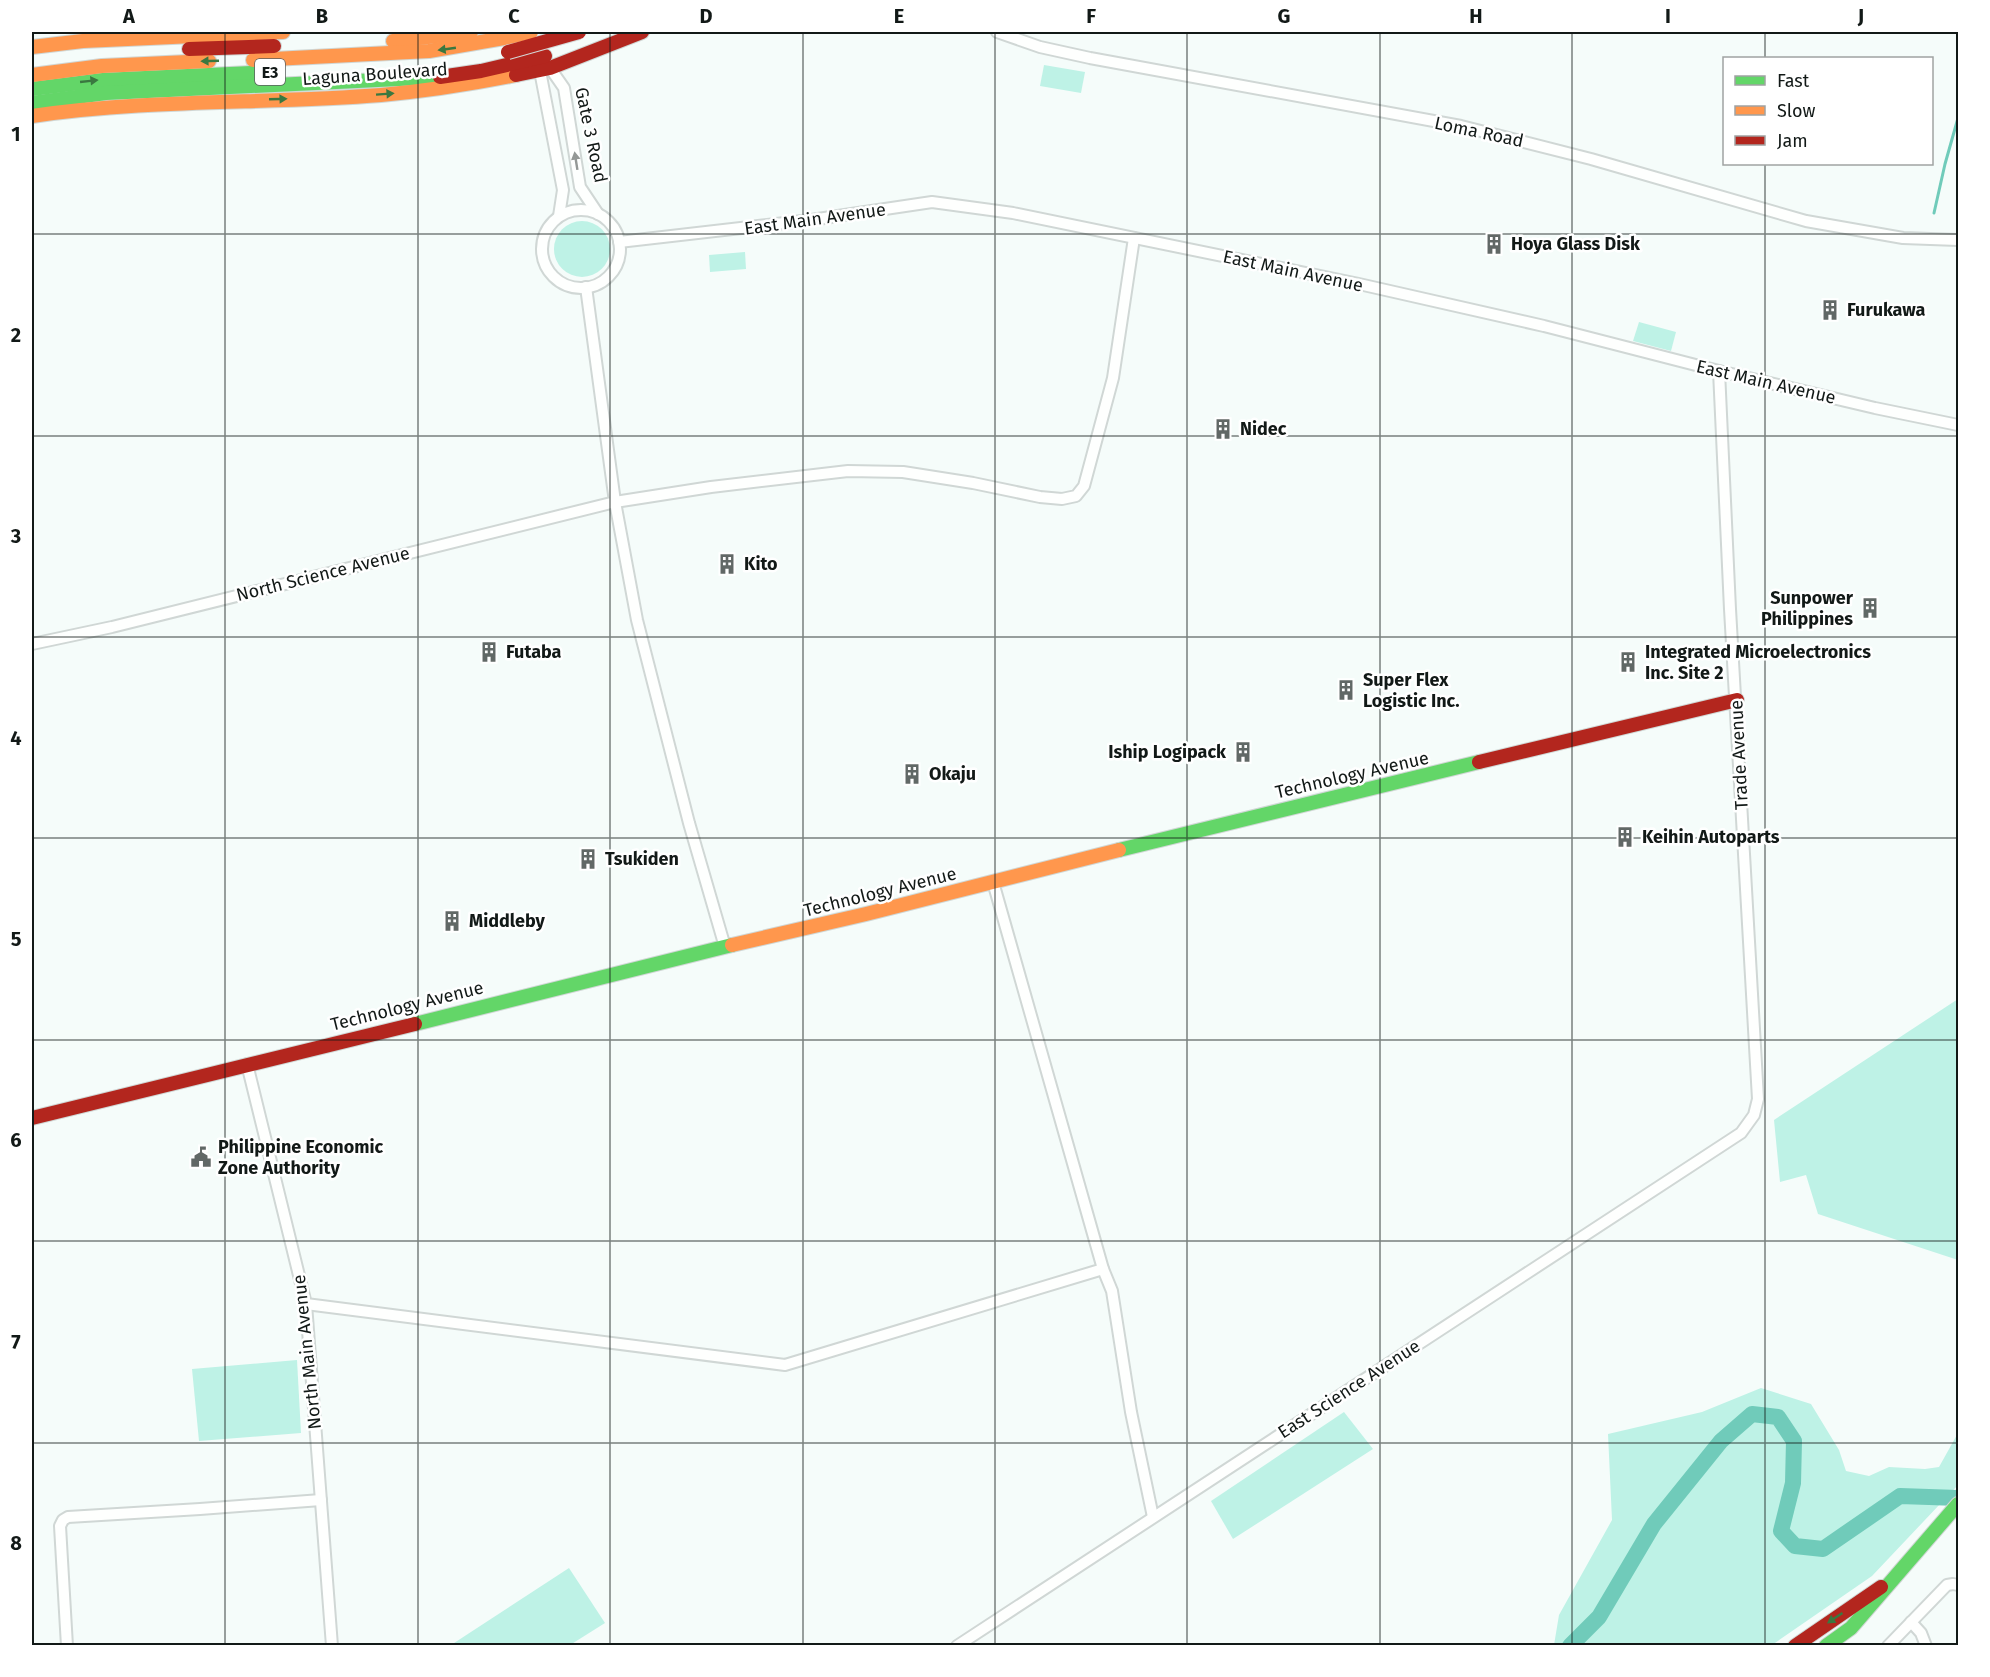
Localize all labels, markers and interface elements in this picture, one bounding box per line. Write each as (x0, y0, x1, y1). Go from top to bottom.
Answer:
text: A (122, 4, 136, 28)
text: B (316, 4, 328, 28)
text: C (508, 4, 520, 28)
text: D (699, 4, 713, 28)
text: E (894, 4, 904, 28)
text: F (1086, 4, 1096, 28)
text: G (1278, 4, 1290, 28)
text: H (1469, 4, 1483, 28)
text: I (1665, 4, 1671, 28)
text: J (1857, 4, 1864, 28)
one-way arrow (437, 44, 456, 53)
one-way arrow (201, 56, 220, 66)
legend (1723, 57, 1933, 165)
street label: Laguna Boulevard (302, 58, 448, 90)
road number: E3 (255, 59, 285, 85)
text: Fast (1777, 70, 1810, 92)
one-way arrow (80, 76, 99, 86)
street label: Gate 3 Road (570, 85, 612, 185)
one-way arrow (376, 89, 395, 99)
one-way arrow (269, 94, 288, 103)
text: Slow (1777, 100, 1816, 122)
street label: Loma Road (1432, 112, 1526, 152)
text: 1 (11, 122, 21, 146)
text: Jam (1777, 130, 1808, 152)
one-way arrow (571, 152, 580, 171)
street label: East Main Avenue (743, 198, 887, 240)
building icon: Hoya Glass Disk (1482, 232, 1506, 256)
place label: Hoya Glass Disk (1511, 233, 1641, 255)
street label: East Main Avenue (1221, 245, 1365, 297)
building icon: Furukawa (1818, 298, 1842, 322)
place label: Furukawa (1847, 299, 1926, 321)
text: 2 (11, 323, 21, 347)
street label: East Main Avenue (1694, 355, 1838, 409)
building icon: Nidec (1211, 417, 1235, 441)
place label: Nidec (1240, 418, 1287, 440)
text: 3 (10, 524, 21, 548)
street label: North Science Avenue (234, 542, 412, 606)
building icon: Kito (715, 552, 739, 576)
place label: Kito (744, 553, 778, 575)
place label: Sunpower Philippines (1761, 587, 1854, 630)
building icon: Sunpower Philippines (1858, 596, 1882, 620)
building icon: Futaba (477, 640, 501, 664)
place label: Futaba (506, 641, 562, 663)
place label: Integrated Microelectronics Inc. Site 2 (1645, 641, 1871, 684)
building icon: Integrated Microelectronics Inc. Site 2 (1616, 650, 1640, 674)
place label: Super Flex Logistic Inc. (1363, 669, 1460, 712)
building icon: Super Flex Logistic Inc. (1334, 678, 1358, 702)
street label: Trade Avenue (1725, 700, 1753, 810)
text: 4 (10, 726, 22, 750)
building icon: Iship Logipack (1231, 740, 1255, 764)
place label: Iship Logipack (1108, 741, 1227, 763)
street label: Technology Avenue (1273, 747, 1431, 803)
building icon: Okaju (900, 762, 924, 786)
place label: Okaju (929, 763, 976, 785)
building icon: Keihin Autoparts (1613, 825, 1637, 849)
place label: Keihin Autoparts (1642, 826, 1780, 848)
building icon: Tsukiden (576, 847, 600, 871)
place label: Tsukiden (605, 848, 679, 870)
street label: Technology Avenue (801, 862, 959, 922)
building icon: Middleby (440, 909, 464, 933)
place label: Middleby (469, 910, 546, 932)
text: 5 (11, 927, 22, 951)
street label: Technology Avenue (328, 976, 486, 1036)
text: 6 (10, 1128, 22, 1152)
place label: Philippine Economic Zone Authority (218, 1136, 384, 1179)
public building icon: Philippine Economic Zone Authority (189, 1145, 213, 1169)
street label: North Main Avenue (288, 1274, 326, 1430)
text: 7 (11, 1330, 21, 1354)
street label: East Science Avenue (1274, 1335, 1424, 1443)
text: 8 (10, 1531, 22, 1555)
one-way arrow (1827, 1612, 1843, 1624)

